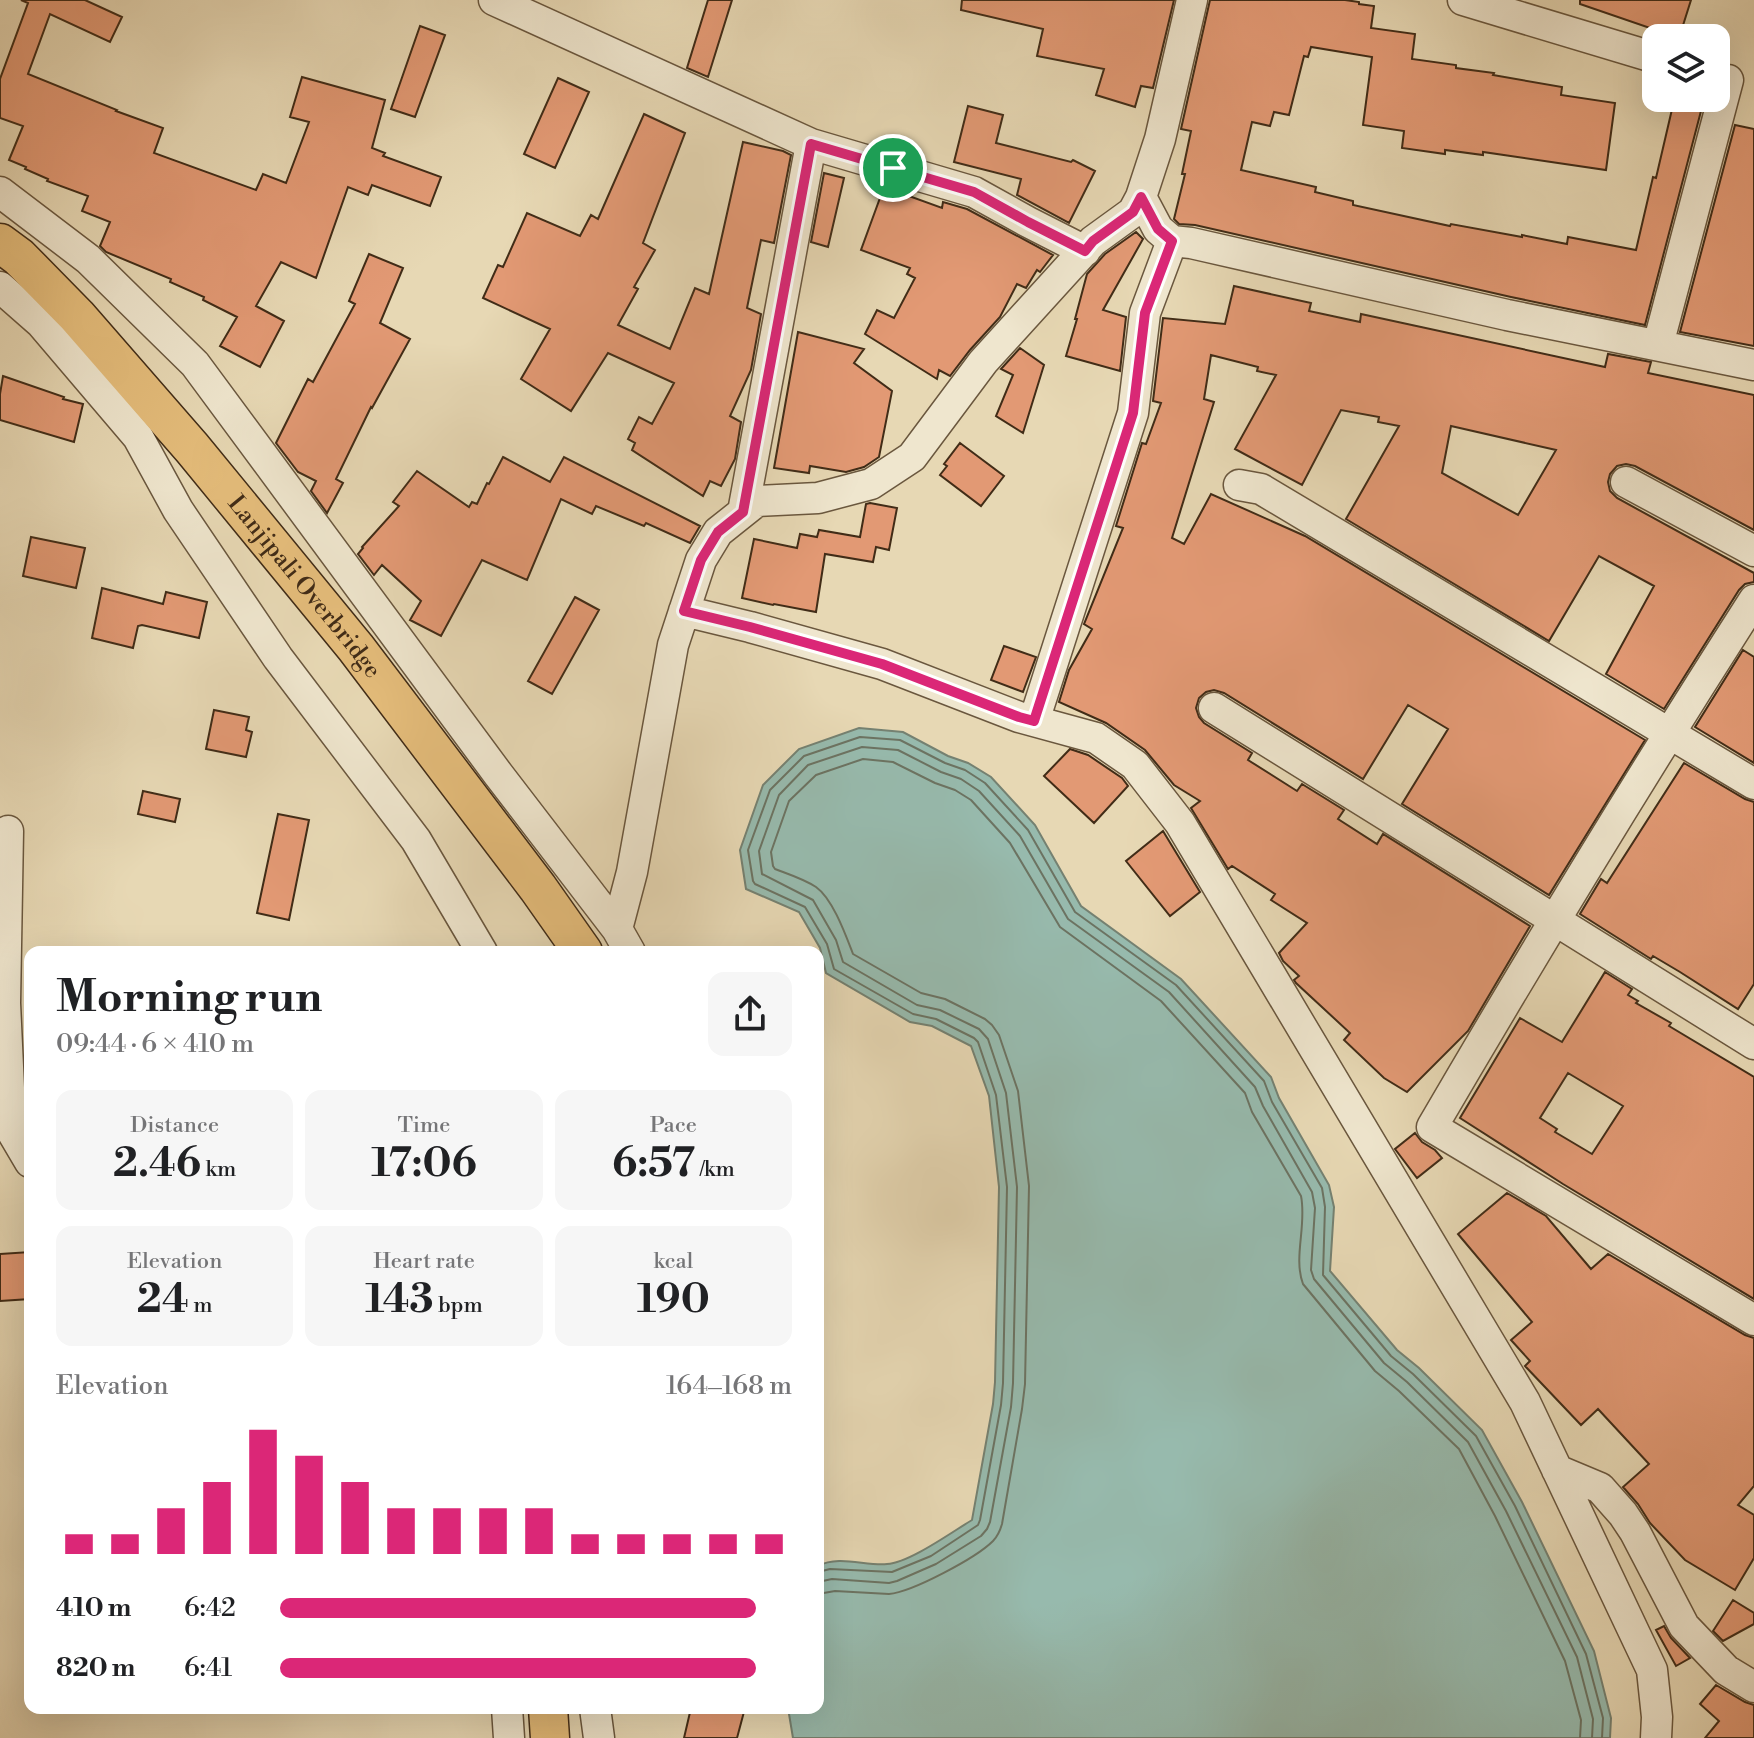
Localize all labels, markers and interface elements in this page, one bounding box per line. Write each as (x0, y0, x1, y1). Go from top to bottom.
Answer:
map controls (1642, 24, 1730, 112)
button: layers (1642, 24, 1730, 112)
pin (859, 134, 927, 202)
icon: arrive (871, 146, 915, 190)
street label: Lanjipali Overbridge (221, 489, 387, 684)
text: Morning run (56, 970, 322, 1025)
button: share (708, 972, 792, 1056)
text: 09:44 · 6 × 410 m (56, 1028, 254, 1060)
text: Distance (130, 1112, 219, 1139)
text: Time (398, 1112, 450, 1139)
text: Pace (650, 1112, 697, 1139)
text: 2.46 (113, 1139, 201, 1189)
text: 17:06 (371, 1139, 477, 1189)
text: 6:57 (612, 1139, 695, 1189)
text: km (201, 1156, 236, 1183)
text: /km (695, 1156, 735, 1183)
text: Elevation (127, 1248, 222, 1275)
text: Heart rate (373, 1248, 475, 1275)
text: kcal (653, 1248, 693, 1275)
text: 24 (137, 1275, 189, 1325)
text: 143 (365, 1275, 434, 1325)
text: 190 (637, 1275, 710, 1325)
text: m (189, 1292, 213, 1319)
text: bpm (434, 1292, 483, 1319)
text: Elevation (56, 1370, 169, 1402)
text: 164–168 m (666, 1370, 792, 1402)
text: 410 m (56, 1592, 131, 1624)
text: 6:42 (184, 1592, 236, 1624)
text: 820 m (56, 1652, 136, 1684)
text: 6:41 (184, 1652, 232, 1684)

